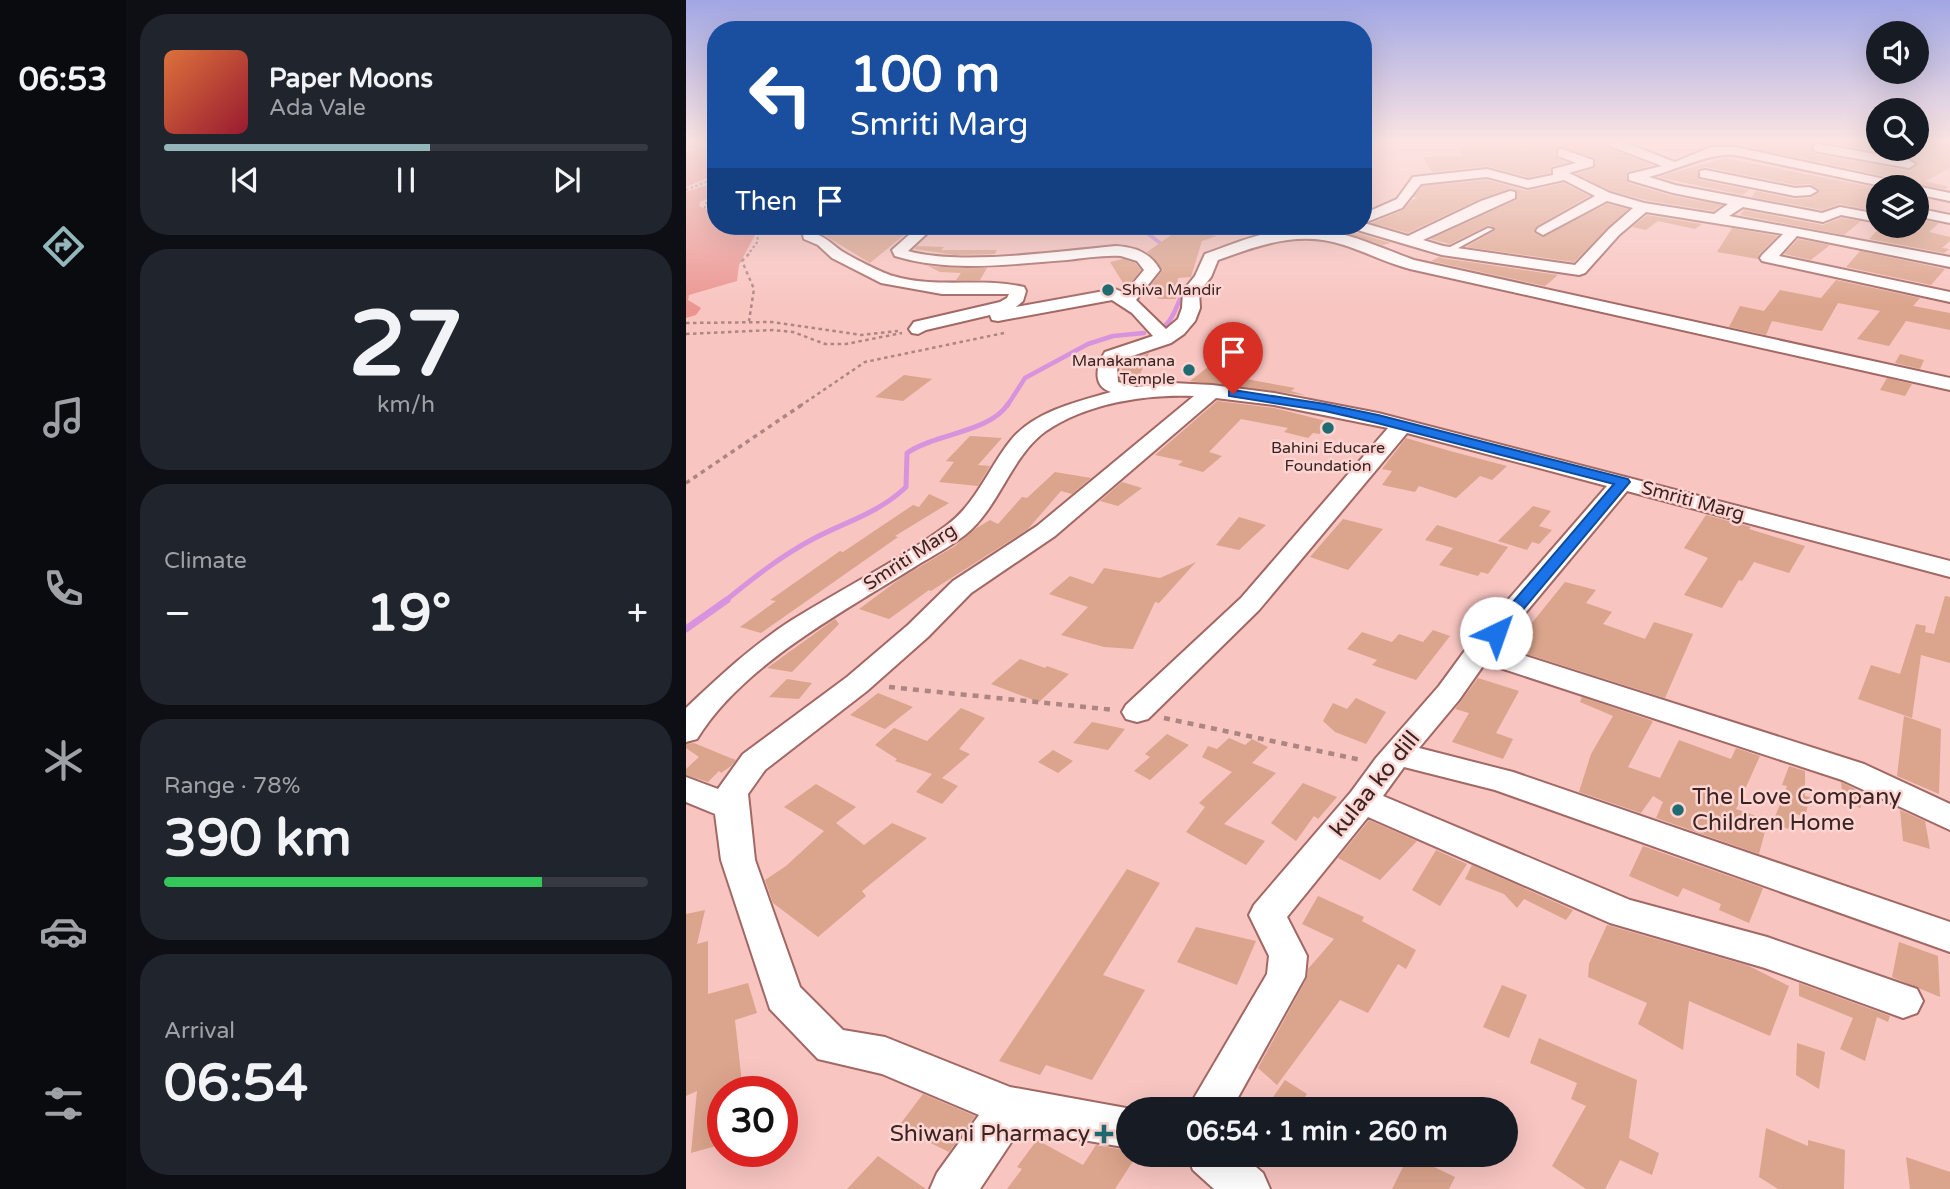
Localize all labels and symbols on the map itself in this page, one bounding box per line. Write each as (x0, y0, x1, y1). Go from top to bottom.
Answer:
place label: Shiva Mandir (1122, 280, 1222, 300)
marker: Shiva Mandir (1100, 282, 1116, 298)
pin (1203, 322, 1263, 394)
place label: Manakamana Temple (1072, 351, 1175, 389)
marker: Manakamana Temple (1181, 362, 1197, 378)
marker: Bahini Educare Foundation (1320, 420, 1336, 436)
place label: Bahini Educare Foundation (1271, 438, 1385, 476)
street label: Smriti Marg (1639, 477, 1747, 525)
street label: Smriti Marg (860, 519, 960, 595)
position arrow (1459, 596, 1533, 670)
street label: kulaa ko dill (1324, 725, 1426, 843)
place label: The Love Company Children Home (1692, 783, 1901, 837)
marker: The Love Company Children Home (1670, 802, 1686, 818)
speed limit sign: 30 (707, 1076, 798, 1167)
place label: Shiwani Pharmacy (890, 1120, 1090, 1148)
marker: Shiwani Pharmacy (1096, 1126, 1112, 1142)

